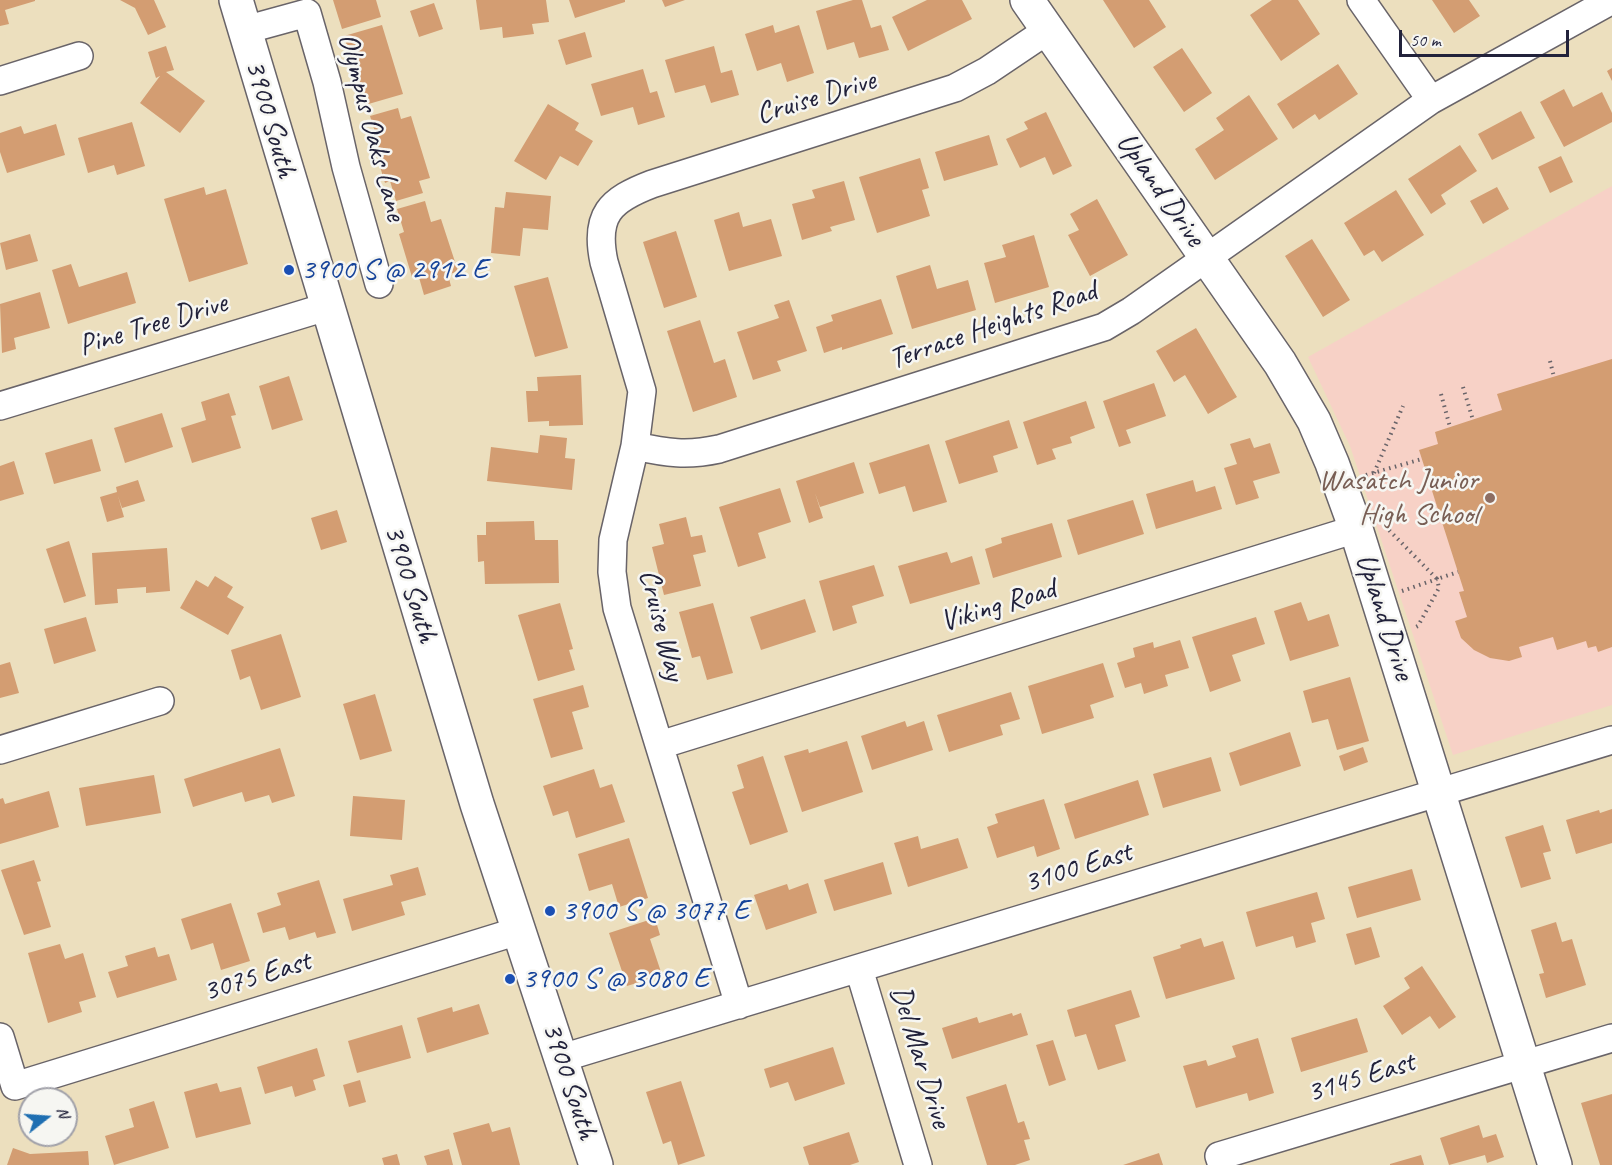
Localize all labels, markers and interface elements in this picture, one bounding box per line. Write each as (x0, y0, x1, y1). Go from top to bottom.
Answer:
scale bar (1402, 18, 1572, 56)
street label: Olympus Oaks Lane (329, 29, 413, 225)
text: 50 m (1410, 29, 1441, 51)
street label: 3900 South (236, 56, 304, 182)
street label: Cruise Drive (752, 63, 880, 133)
street label: Upland Drive (1108, 126, 1212, 254)
place label: 3900 S @ 2912 E (301, 252, 488, 288)
marker: 3900 S @ 2912 E (282, 263, 296, 277)
street label: Terrace Heights Road (885, 274, 1101, 378)
street label: Pine Tree Drive (75, 285, 231, 365)
place label: Wasatch Junior High School (1319, 463, 1478, 534)
marker: Wasatch Junior High School (1483, 491, 1497, 505)
street label: 3900 South (375, 521, 445, 647)
street label: Upland Drive (1347, 549, 1421, 685)
street label: Cruise Way (630, 566, 692, 684)
street label: Viking Road (936, 571, 1060, 641)
street label: 3100 East (1020, 835, 1136, 901)
place label: 3900 S @ 3077 E (562, 893, 749, 929)
marker: 3900 S @ 3077 E (543, 904, 557, 918)
street label: 3075 East (199, 944, 315, 1010)
place label: 3900 S @ 3080 E (522, 961, 709, 997)
marker: 3900 S @ 3080 E (503, 972, 517, 986)
street label: Del Mar Drive (881, 982, 959, 1132)
street label: 3900 South (533, 1018, 605, 1144)
street label: 3145 East (1303, 1045, 1419, 1111)
north arrow (18, 1087, 78, 1147)
text: N (52, 1105, 74, 1120)

